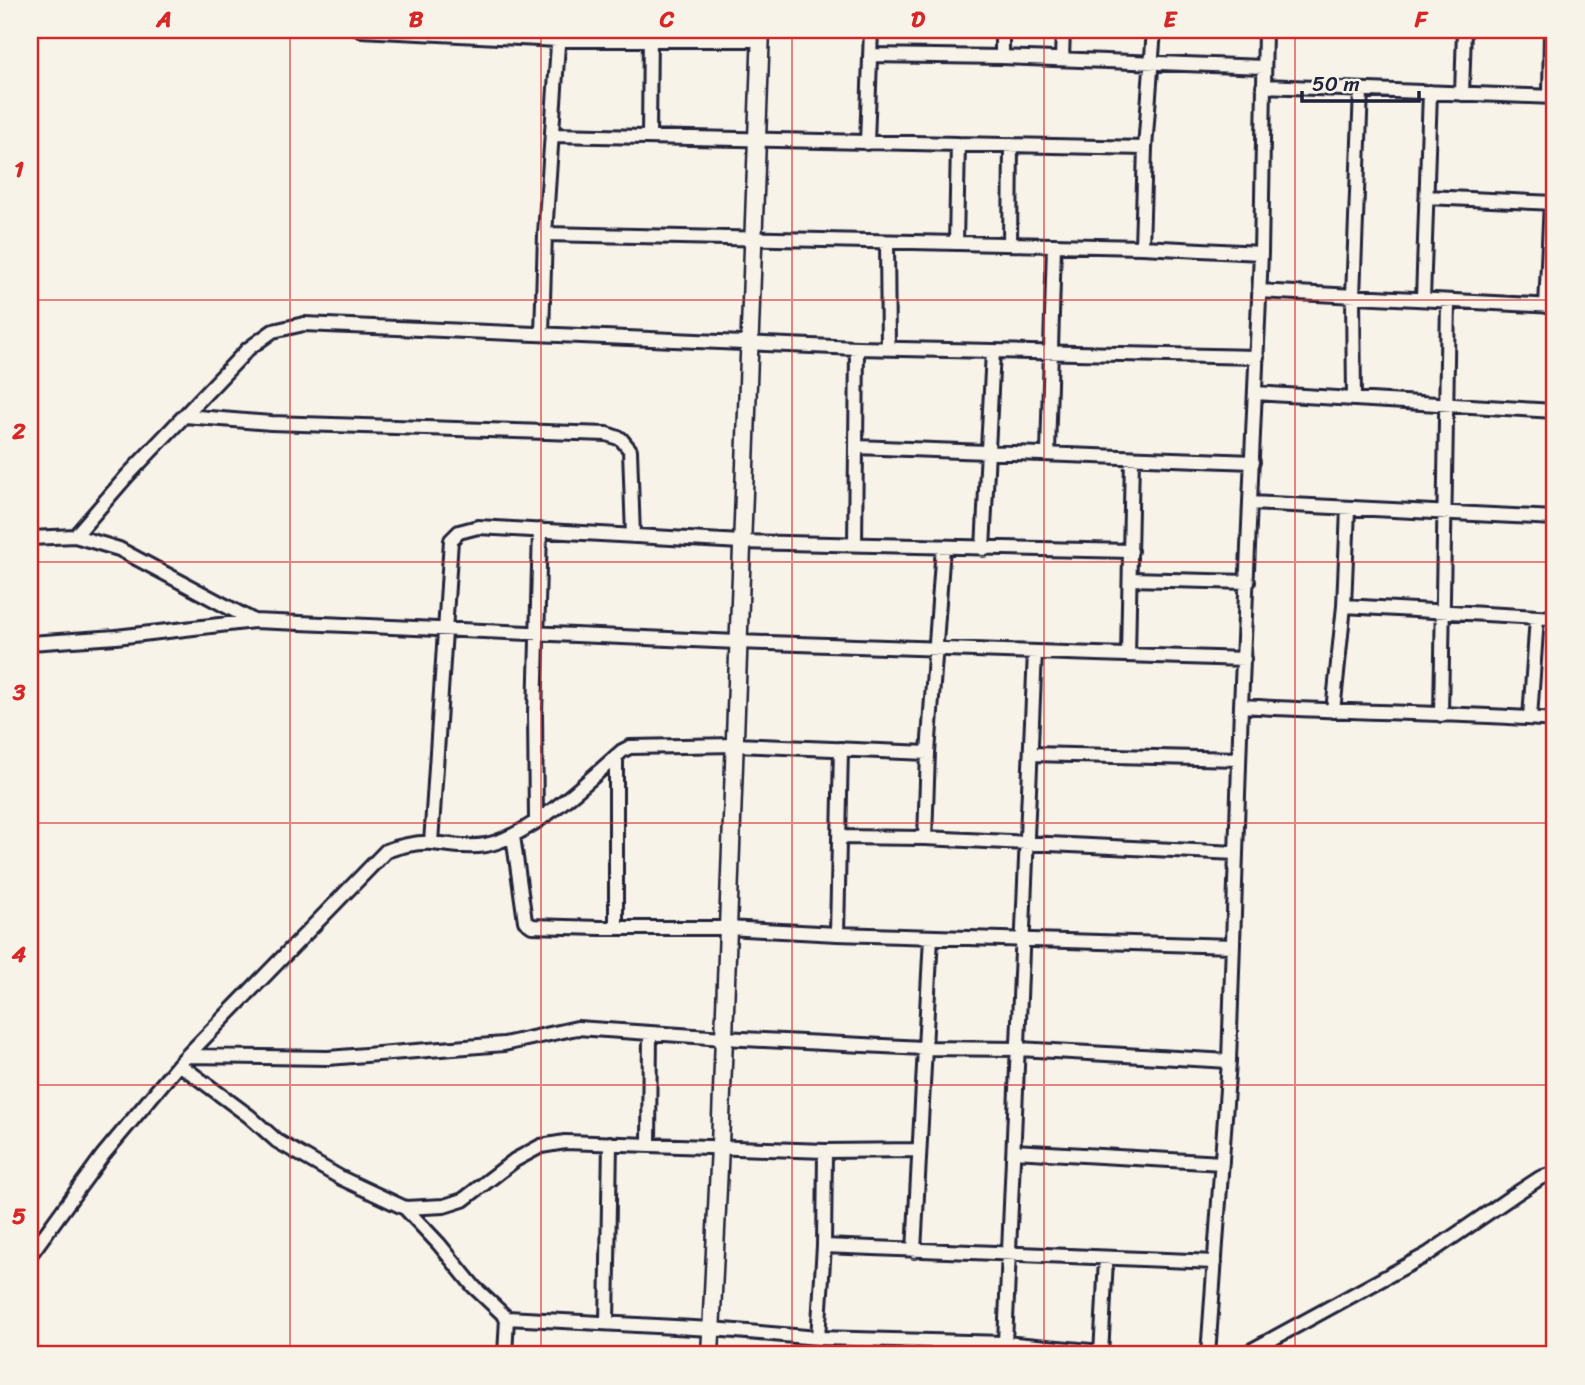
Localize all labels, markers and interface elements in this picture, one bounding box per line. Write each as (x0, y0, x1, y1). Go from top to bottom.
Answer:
text: A (155, 0, 172, 40)
text: B (409, 0, 424, 40)
text: C (659, 0, 675, 40)
text: D (911, 0, 926, 40)
text: E (1164, 0, 1179, 40)
text: F (1414, 0, 1429, 40)
scale bar (1302, 60, 1419, 104)
text: 50 m (1312, 65, 1360, 103)
text: 1 (14, 149, 24, 190)
text: 2 (11, 411, 26, 452)
text: 3 (12, 672, 26, 713)
text: 4 (11, 934, 27, 975)
text: 5 (12, 1196, 26, 1237)

